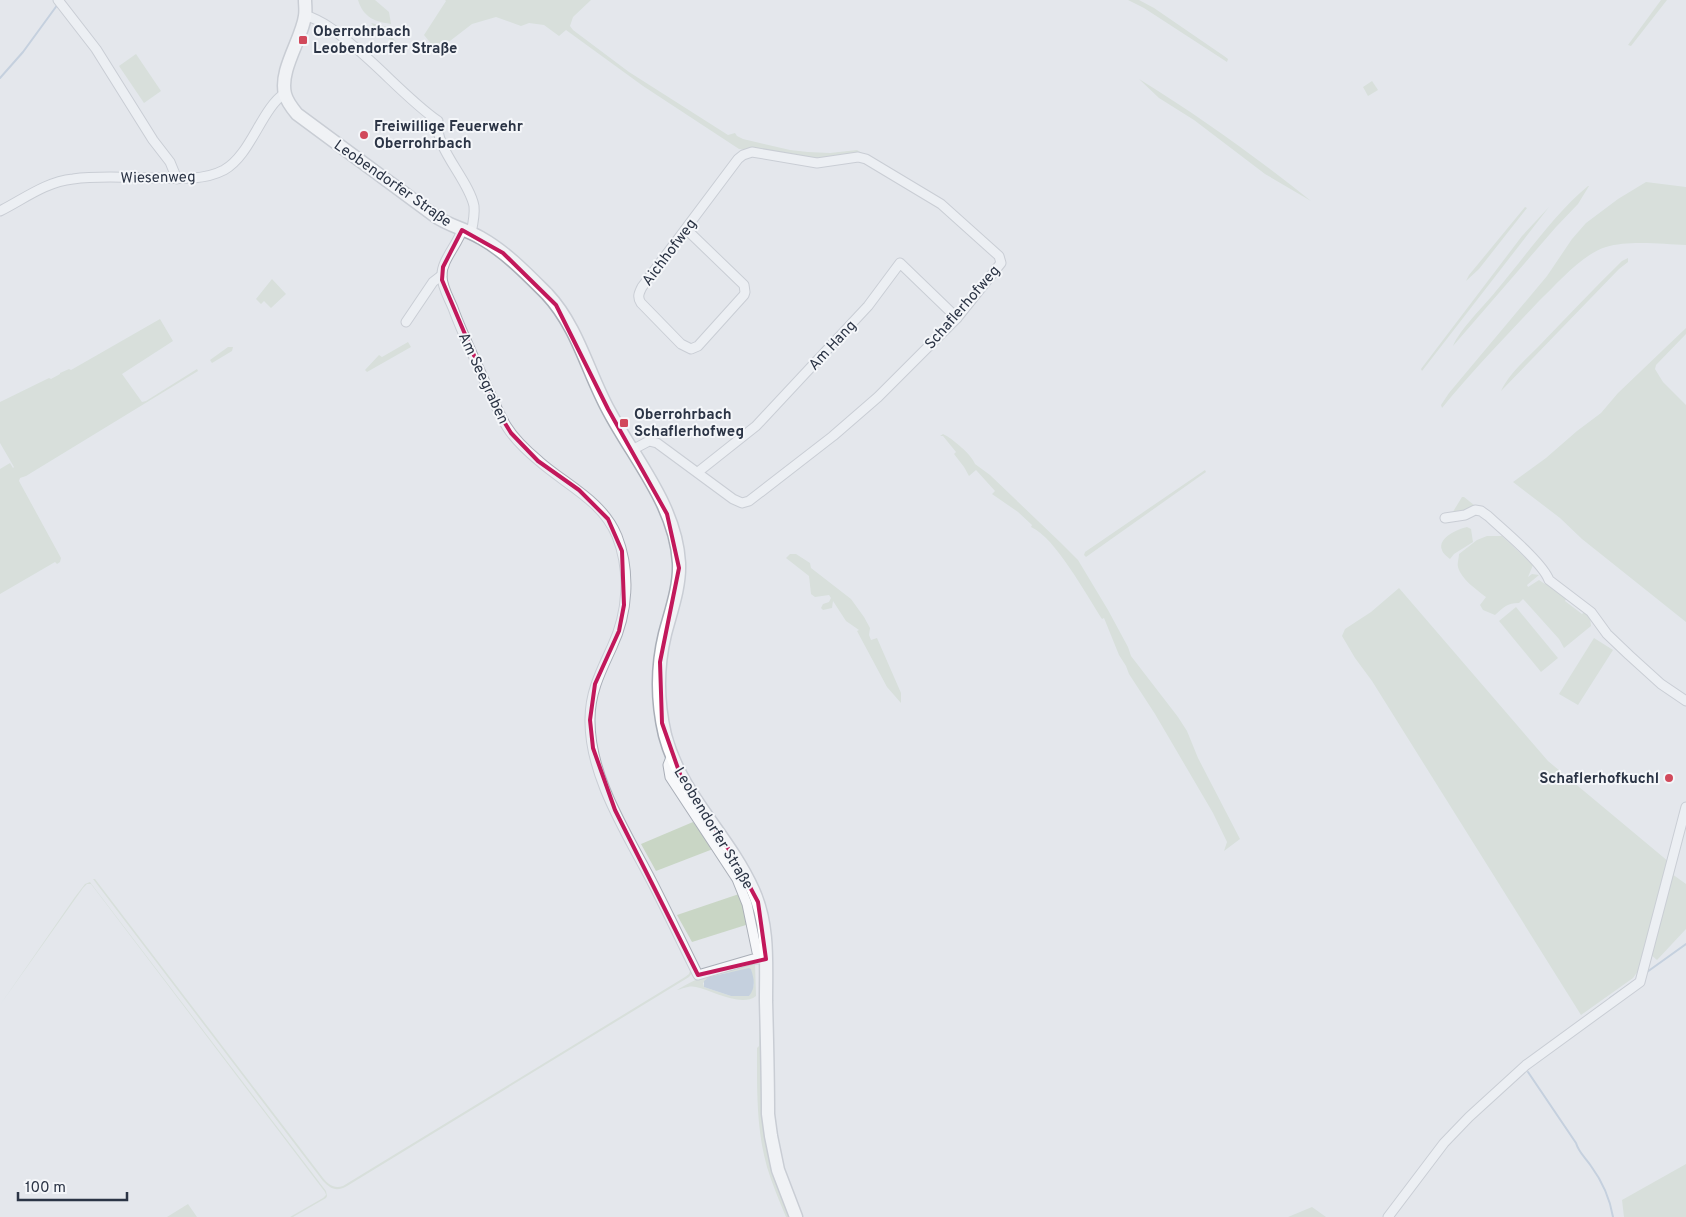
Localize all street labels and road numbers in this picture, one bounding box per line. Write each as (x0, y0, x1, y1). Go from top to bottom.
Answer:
street label: Leobendorfer Straße (330, 137, 455, 232)
street label: Wiesenweg (120, 168, 196, 189)
street label: Aichhofweg (639, 215, 702, 290)
street label: Schaflerhofweg (921, 262, 1005, 354)
street label: Am Hang (805, 317, 861, 375)
street label: Am Seegraben (453, 330, 512, 428)
street label: Leobendorfer Straße (669, 764, 757, 893)

